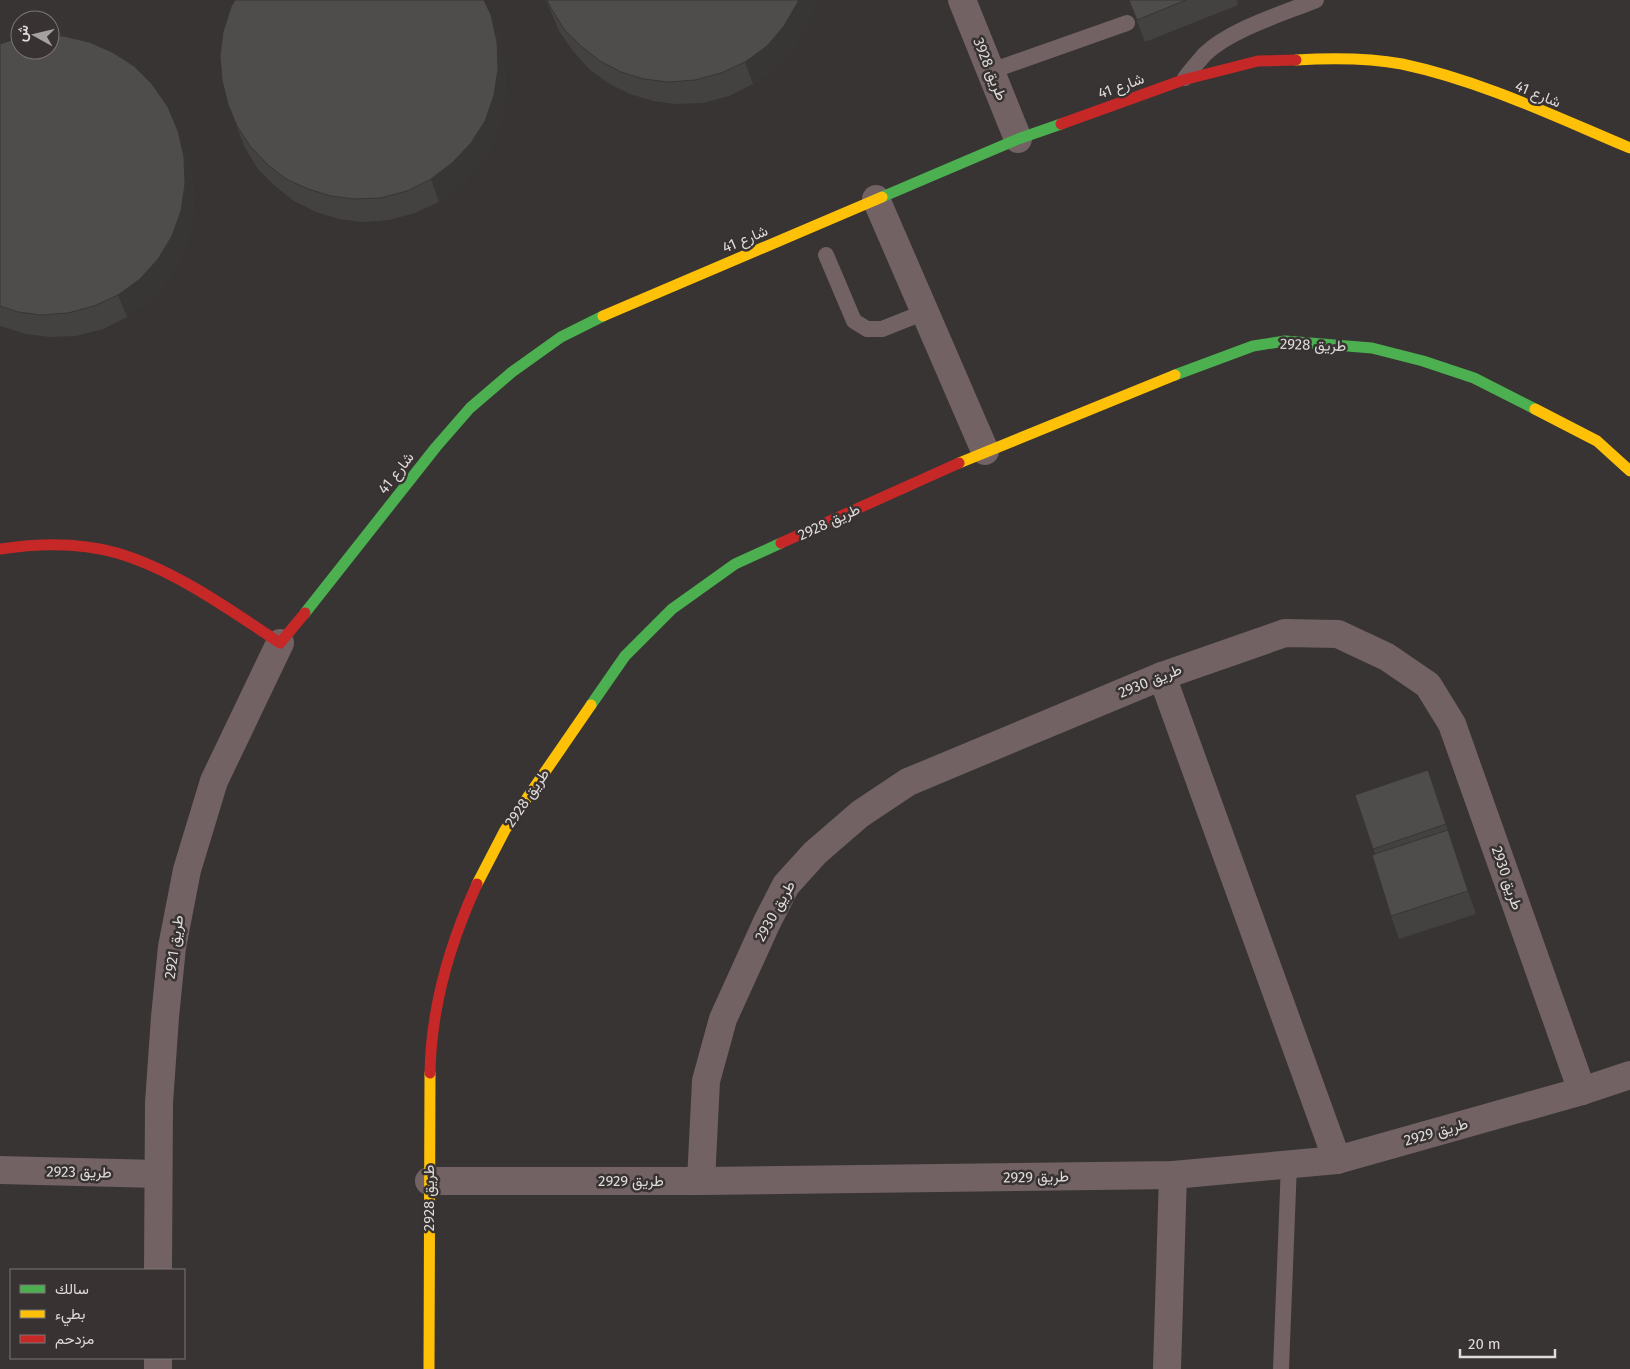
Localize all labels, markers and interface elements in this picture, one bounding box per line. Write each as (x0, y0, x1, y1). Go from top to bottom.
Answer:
north arrow (10, 10, 60, 60)
text: ش (13, 24, 32, 43)
street label: طريق 3928 (968, 35, 1011, 104)
street label: شارع 41 (1095, 69, 1147, 105)
street label: شارع 41 (1512, 77, 1564, 113)
street label: شارع 41 (719, 221, 771, 258)
street label: طريق 2928 (1280, 335, 1347, 356)
street label: شارع 41 (374, 449, 419, 499)
street label: طريق 2928 (795, 500, 863, 545)
street label: طريق 2930 (1116, 660, 1185, 703)
street label: طريق 2928 (501, 765, 554, 831)
street label: طريق 2930 (1487, 844, 1526, 913)
street label: طريق 2930 (751, 877, 800, 945)
street label: طريق 2921 (161, 914, 188, 980)
street label: طريق 2929 (1402, 1114, 1471, 1151)
street label: طريق 2923 (46, 1162, 112, 1183)
street label: طريق 2928 (420, 1165, 439, 1231)
street label: طريق 2929 (1003, 1167, 1069, 1188)
street label: طريق 2929 (598, 1172, 664, 1191)
legend (10, 1269, 185, 1359)
text: سالك (55, 1280, 89, 1298)
text: بطيء (55, 1305, 85, 1327)
scale bar (1460, 1326, 1555, 1358)
text: مزدحم (55, 1330, 94, 1349)
text: 20 m (1468, 1335, 1501, 1353)

